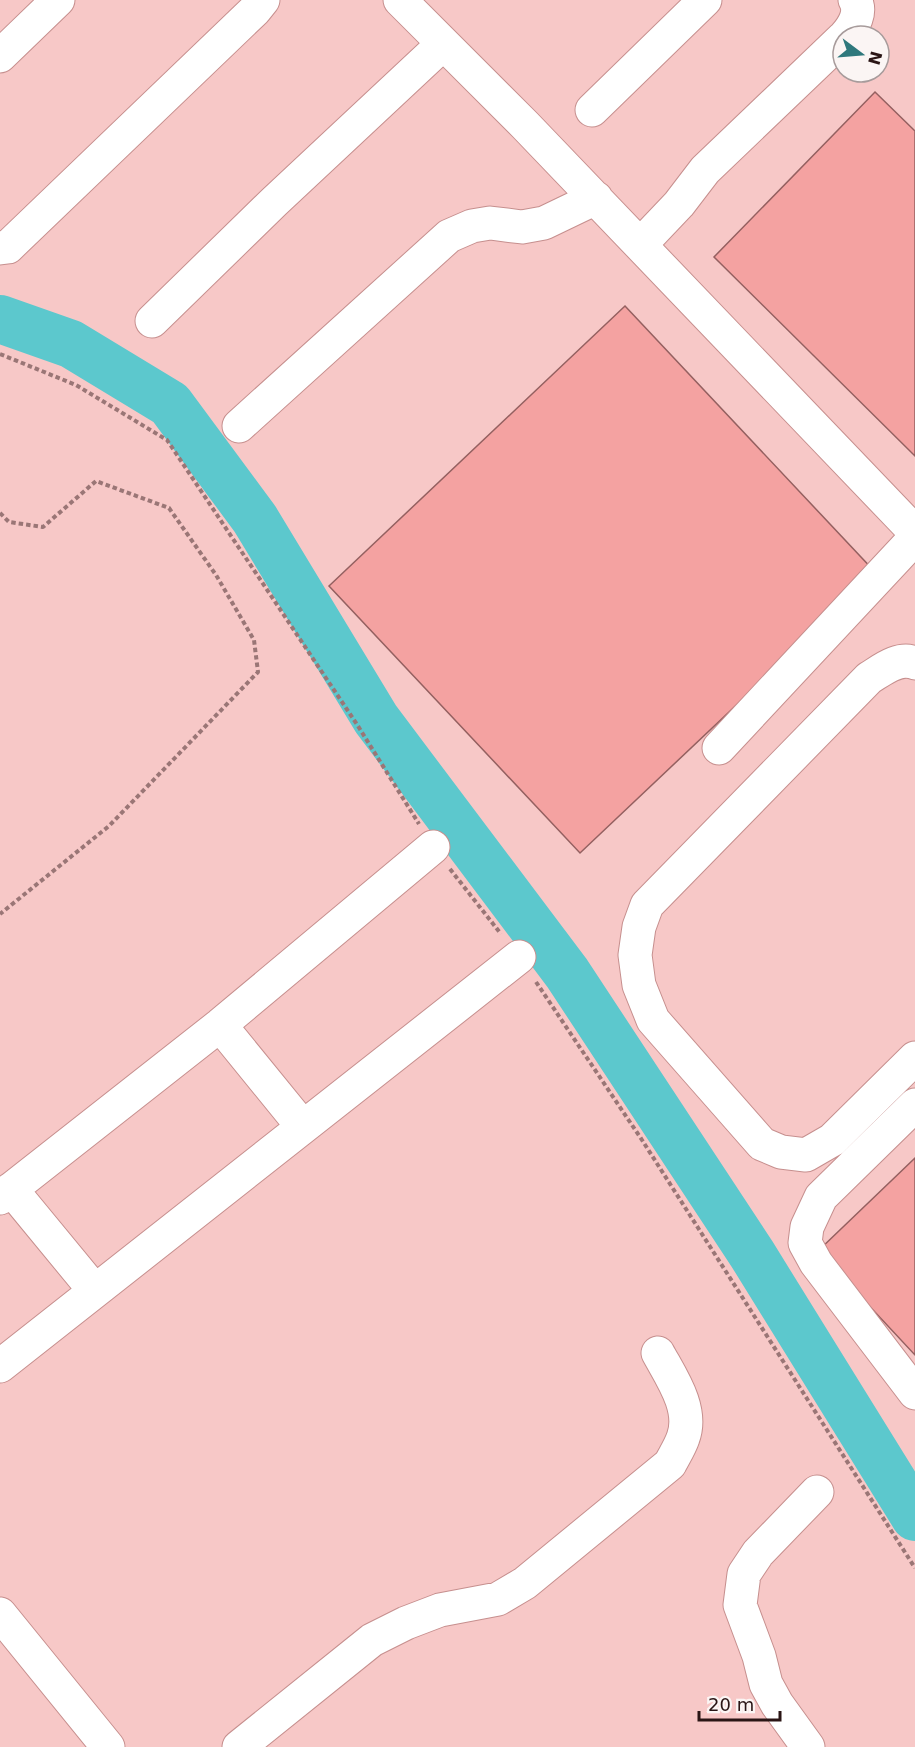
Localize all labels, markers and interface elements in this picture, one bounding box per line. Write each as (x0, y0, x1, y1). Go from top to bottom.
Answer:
north arrow (831, 24, 891, 84)
text: N (864, 49, 886, 67)
scale bar (699, 1684, 780, 1722)
text: 20 m (708, 1694, 754, 1715)

